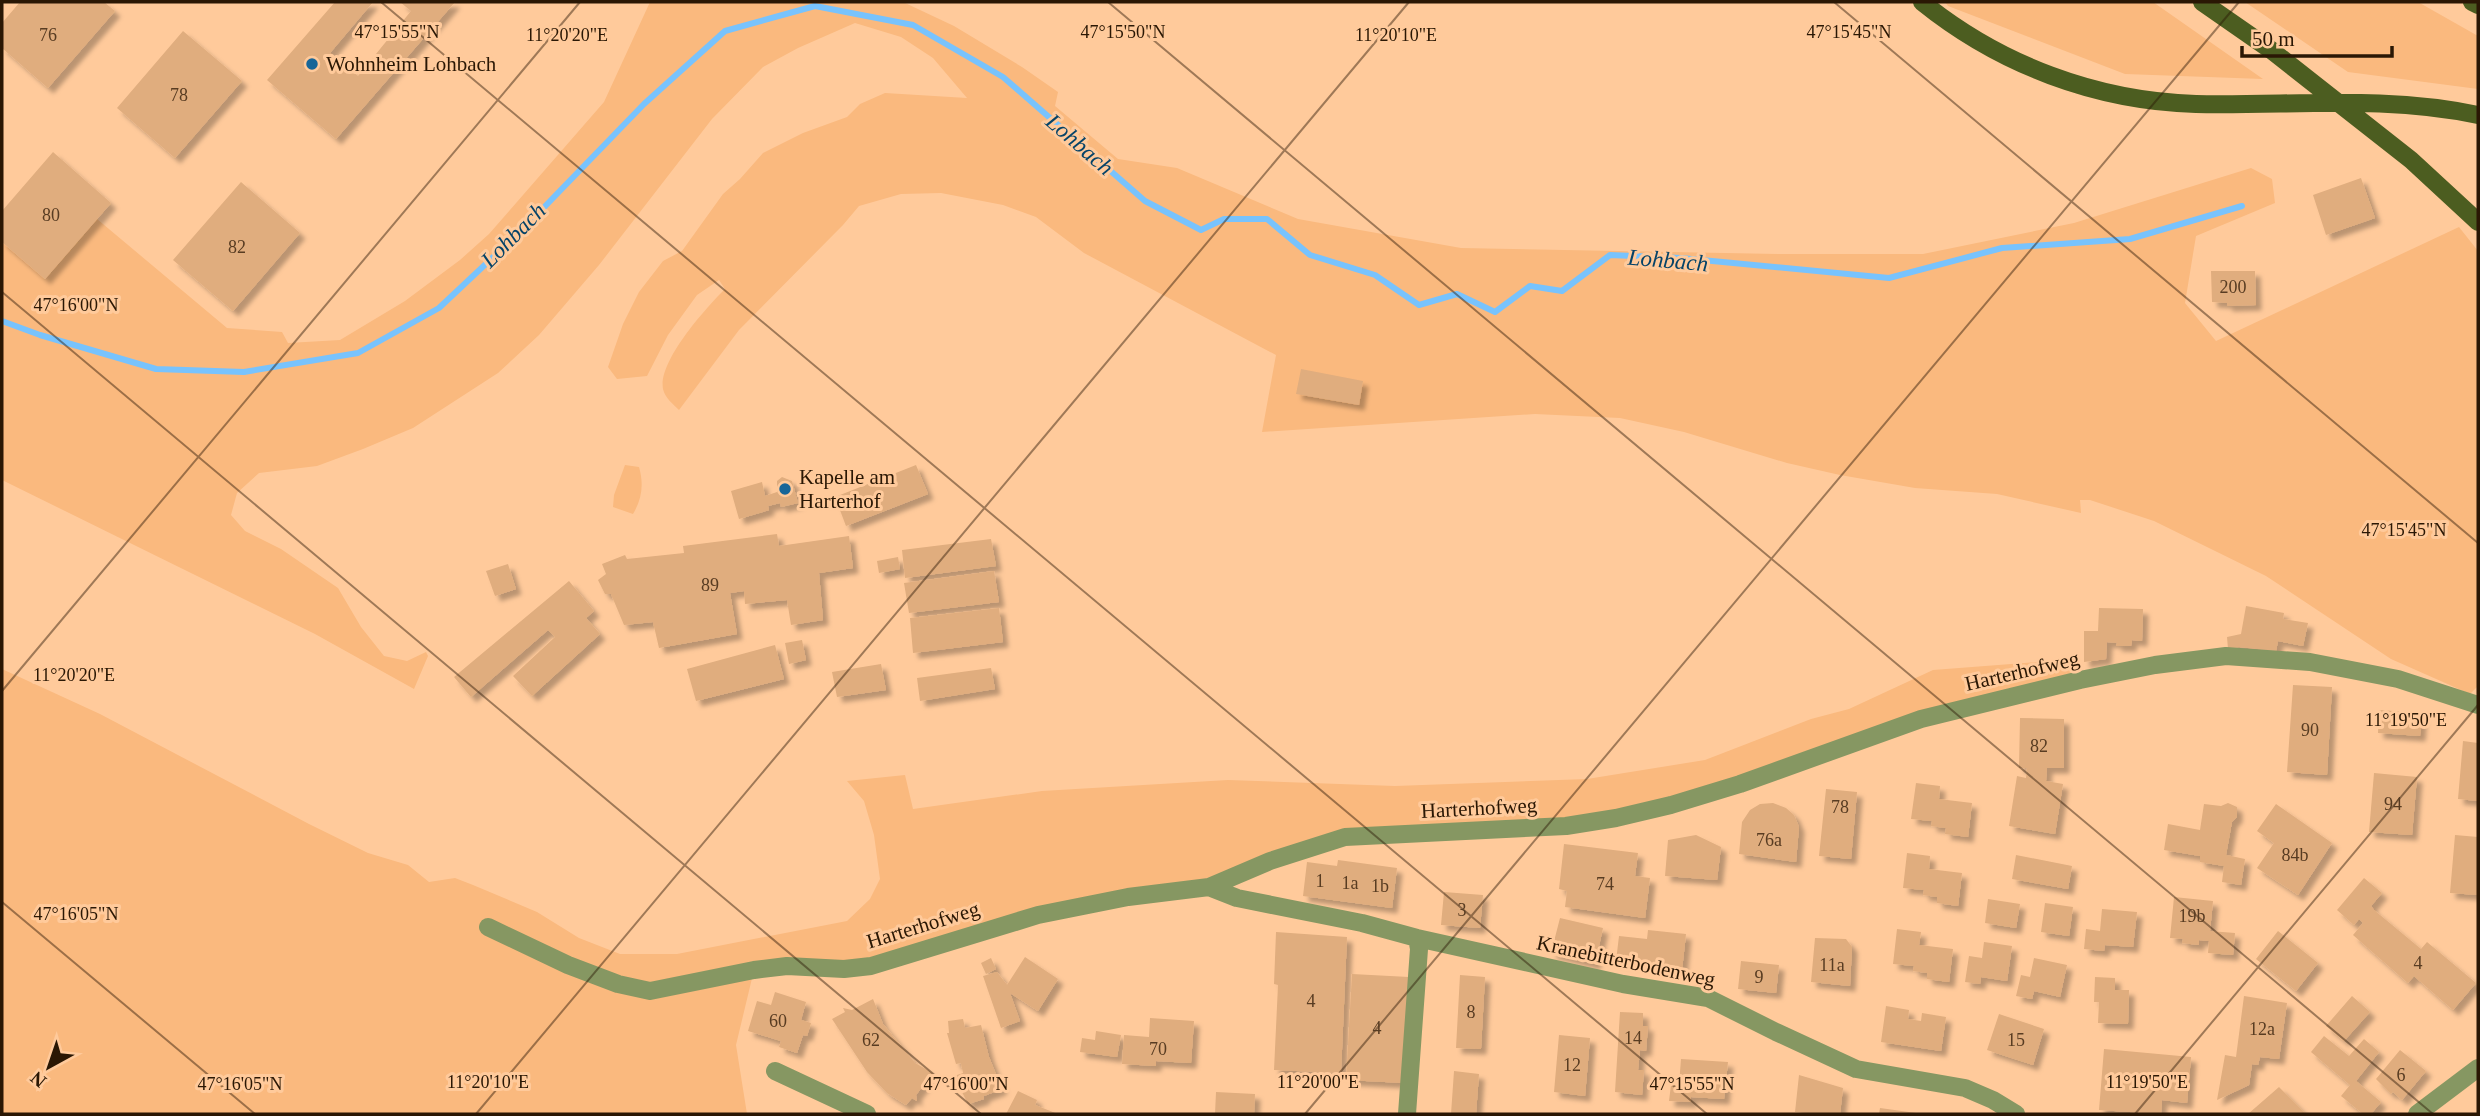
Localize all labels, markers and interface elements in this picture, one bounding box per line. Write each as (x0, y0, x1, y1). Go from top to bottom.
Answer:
scale bar (2242, 14, 2392, 58)
text: 47°15'55"N (355, 22, 439, 42)
text: 47°15'50"N (1081, 22, 1165, 42)
text: 47°15'45"N (1807, 22, 1891, 42)
house number: 76 (39, 25, 57, 45)
text: 11°20'20"E (526, 25, 608, 45)
text: 11°20'10"E (1355, 25, 1437, 45)
text: 50 m (2252, 27, 2295, 51)
place label: Wohnheim Lohbach (326, 52, 497, 76)
marker: Wohnheim Lohbach (304, 56, 320, 72)
house number: 78 (170, 85, 188, 105)
water label: Lohbach (1040, 108, 1118, 180)
water label: Lohbach (475, 198, 551, 273)
house number: 80 (42, 205, 60, 225)
house number: 82 (228, 237, 246, 257)
water label: Lohbach (1626, 244, 1709, 276)
house number: 200 (2220, 277, 2247, 297)
text: 47°16'00"N (34, 295, 118, 315)
place label: Kapelle am Harterhof (799, 465, 895, 513)
marker: Kapelle am Harterhof (777, 481, 793, 497)
text: 47°15'45"N (2362, 520, 2446, 540)
house number: 89 (701, 575, 719, 595)
street label: Harterhofweg (1962, 646, 2082, 696)
text: 11°20'20"E (33, 665, 115, 685)
text: 11°19'50"E (2365, 710, 2447, 730)
house number: 90 (2301, 720, 2319, 740)
house number: 82 (2030, 736, 2048, 756)
street label: Harterhofweg (1420, 793, 1538, 823)
house number: 94 (2384, 794, 2402, 814)
house number: 78 (1831, 797, 1849, 817)
house number: 76a (1756, 830, 1782, 850)
house number: 84b (2282, 845, 2309, 865)
house number: 1 (1316, 871, 1325, 891)
house number: 1a (1342, 873, 1359, 893)
house number: 74 (1596, 874, 1614, 894)
house number: 1b (1371, 876, 1389, 896)
street label: Harterhofweg (864, 896, 983, 954)
house number: 3 (1458, 900, 1467, 920)
text: 47°16'05"N (34, 904, 118, 924)
house number: 19b (2179, 906, 2206, 926)
street label: Kranebitterbodenweg (1535, 930, 1718, 992)
house number: 4 (2414, 953, 2423, 973)
house number: 11a (1819, 955, 1845, 975)
house number: 9 (1755, 967, 1764, 987)
house number: 4 (1307, 991, 1316, 1011)
house number: 8 (1467, 1002, 1476, 1022)
house number: 60 (769, 1011, 787, 1031)
house number: 4 (1373, 1018, 1382, 1038)
house number: 12a (2249, 1019, 2275, 1039)
house number: 14 (1624, 1028, 1642, 1048)
house number: 62 (862, 1030, 880, 1050)
house number: 15 (2007, 1030, 2025, 1050)
north arrow (14, 1032, 84, 1102)
house number: 70 (1149, 1039, 1167, 1059)
house number: 12 (1563, 1055, 1581, 1075)
house number: 6 (2397, 1065, 2406, 1085)
text: N (26, 1067, 50, 1092)
text: 11°20'10"E (447, 1072, 529, 1092)
text: 11°20'00"E (1277, 1072, 1359, 1092)
text: 11°19'50"E (2106, 1072, 2188, 1092)
text: 47°16'05"N (198, 1074, 282, 1094)
text: 47°16'00"N (924, 1074, 1008, 1094)
text: 47°15'55"N (1650, 1074, 1734, 1094)

